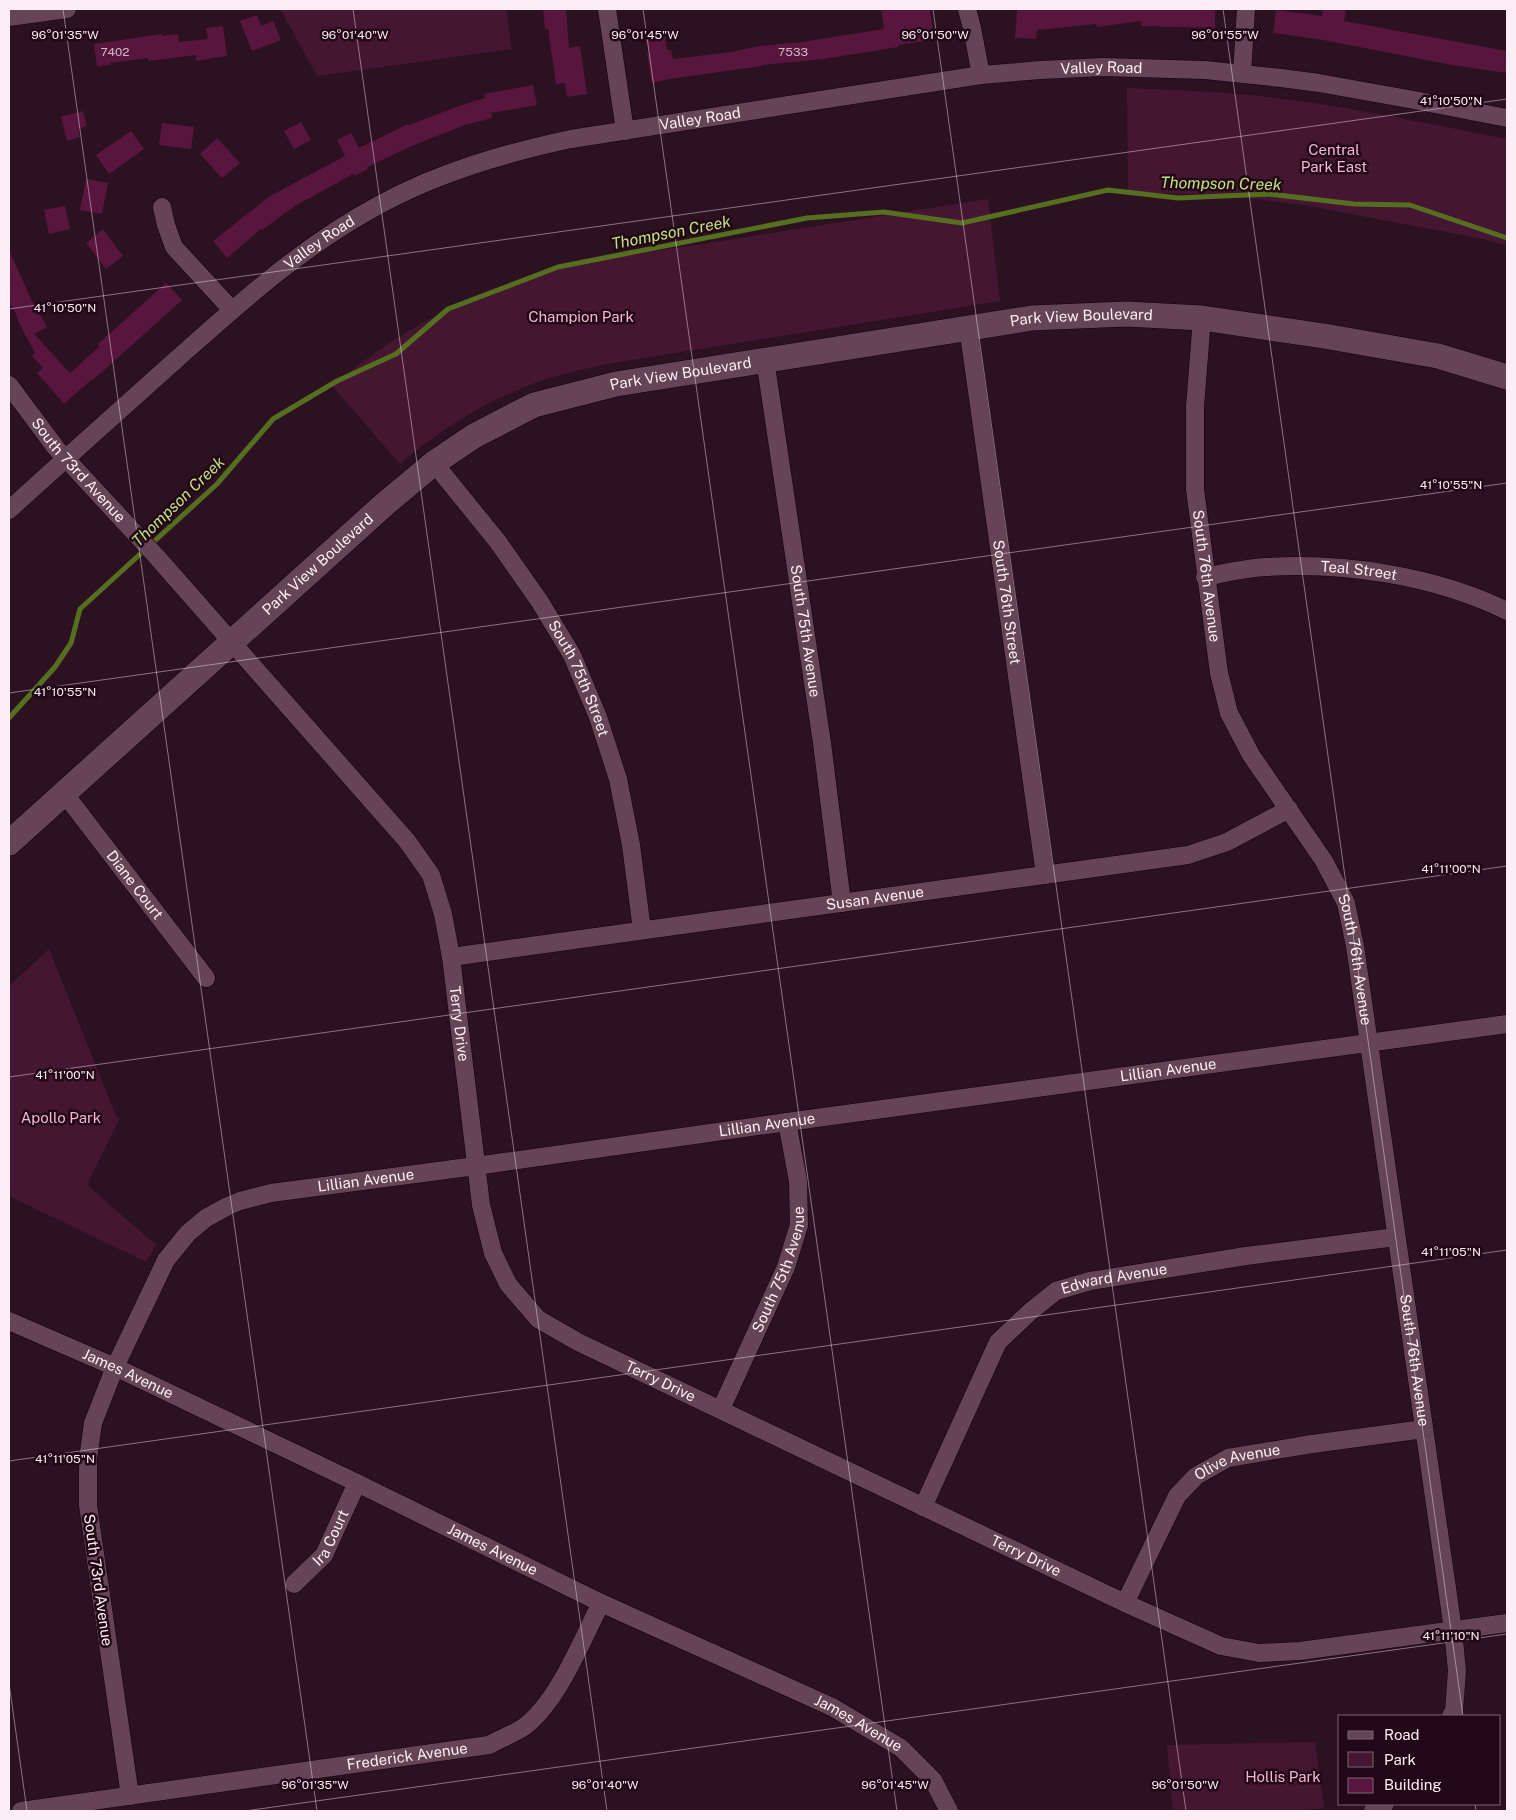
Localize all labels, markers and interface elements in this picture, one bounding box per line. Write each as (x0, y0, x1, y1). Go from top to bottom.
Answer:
text: 96°01'35"W (31, 28, 99, 42)
text: 96°01'40"W (321, 28, 389, 42)
text: 96°01'45"W (611, 28, 679, 42)
text: 96°01'50"W (901, 28, 969, 42)
text: 96°01'55"W (1191, 28, 1259, 42)
house number: 7402 (101, 45, 129, 59)
house number: 7533 (778, 45, 808, 59)
street label: Valley Road (1060, 58, 1143, 77)
text: 41°10'50"N (1420, 94, 1482, 108)
street label: Valley Road (658, 104, 742, 133)
park label: Central Park East (1301, 141, 1367, 175)
water label: Thompson Creek (1160, 173, 1282, 194)
street label: Valley Road (280, 212, 357, 272)
water label: Thompson Creek (610, 212, 733, 253)
text: 41°10'50"N (34, 301, 96, 315)
street label: Park View Boulevard (1008, 305, 1153, 329)
park label: Champion Park (528, 308, 634, 325)
street label: Park View Boulevard (608, 354, 753, 393)
street label: South 73rd Avenue (28, 414, 129, 525)
water label: Thompson Creek (128, 452, 229, 550)
text: 41°10'55"N (1420, 478, 1482, 492)
street label: South 76th Avenue (1190, 509, 1224, 643)
street label: Park View Boulevard (259, 510, 376, 618)
street label: South 76th Street (990, 539, 1024, 666)
street label: Teal Street (1320, 558, 1399, 583)
street label: South 75th Avenue (788, 564, 824, 698)
street label: South 75th Street (545, 617, 613, 739)
text: 41°10'55"N (34, 685, 96, 699)
street label: Diane Court (103, 847, 167, 923)
text: 41°11'00"N (1421, 862, 1481, 876)
street label: Susan Avenue (825, 883, 925, 913)
street label: South 76th Avenue (1335, 891, 1375, 1026)
street label: Terry Drive (447, 985, 473, 1062)
street label: Lillian Avenue (1119, 1055, 1217, 1085)
text: 41°11'00"N (35, 1068, 95, 1082)
park label: Apollo Park (21, 1109, 101, 1126)
street label: Lillian Avenue (718, 1109, 816, 1140)
street label: Lillian Avenue (316, 1165, 415, 1195)
street label: South 75th Avenue (748, 1206, 807, 1335)
text: 41°11'05"N (1421, 1245, 1481, 1259)
street label: Edward Avenue (1059, 1260, 1168, 1297)
street label: South 76th Avenue (1397, 1293, 1433, 1427)
street label: James Avenue (80, 1345, 176, 1402)
street label: Terry Drive (623, 1357, 699, 1405)
street label: Olive Avenue (1191, 1440, 1281, 1483)
text: 41°11'05"N (35, 1452, 95, 1466)
street label: Ira Court (309, 1507, 352, 1569)
street label: South 73rd Avenue (81, 1513, 116, 1647)
street label: James Avenue (445, 1520, 541, 1579)
street label: Terry Drive (988, 1531, 1064, 1579)
text: 41°11'10"N (1422, 1629, 1480, 1643)
street label: James Avenue (812, 1691, 905, 1755)
legend (1338, 1715, 1501, 1805)
text: Road (1384, 1726, 1420, 1743)
street label: Frederick Avenue (346, 1739, 469, 1773)
text: Park (1384, 1751, 1416, 1768)
park label: Hollis Park (1245, 1768, 1321, 1785)
text: Building (1384, 1776, 1442, 1793)
text: 96°01'35"W (281, 1778, 349, 1792)
text: 96°01'40"W (571, 1778, 639, 1792)
text: 96°01'45"W (861, 1778, 929, 1792)
text: 96°01'50"W (1151, 1778, 1219, 1792)

